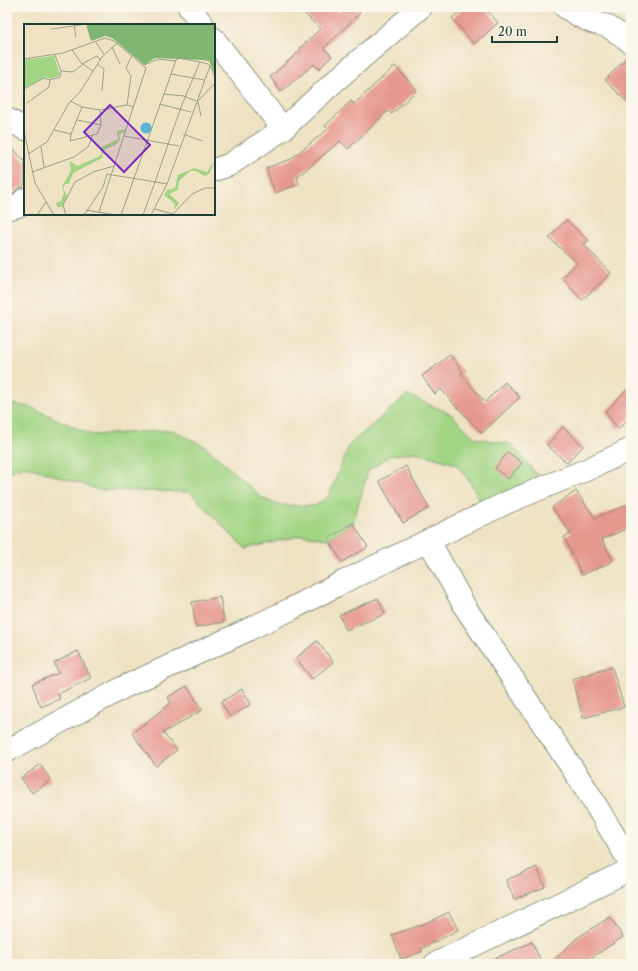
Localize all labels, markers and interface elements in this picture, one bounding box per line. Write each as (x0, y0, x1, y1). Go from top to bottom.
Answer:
scale bar (492, 18, 557, 44)
inset map (24, 24, 215, 215)
text: 20 m (498, 24, 527, 39)

